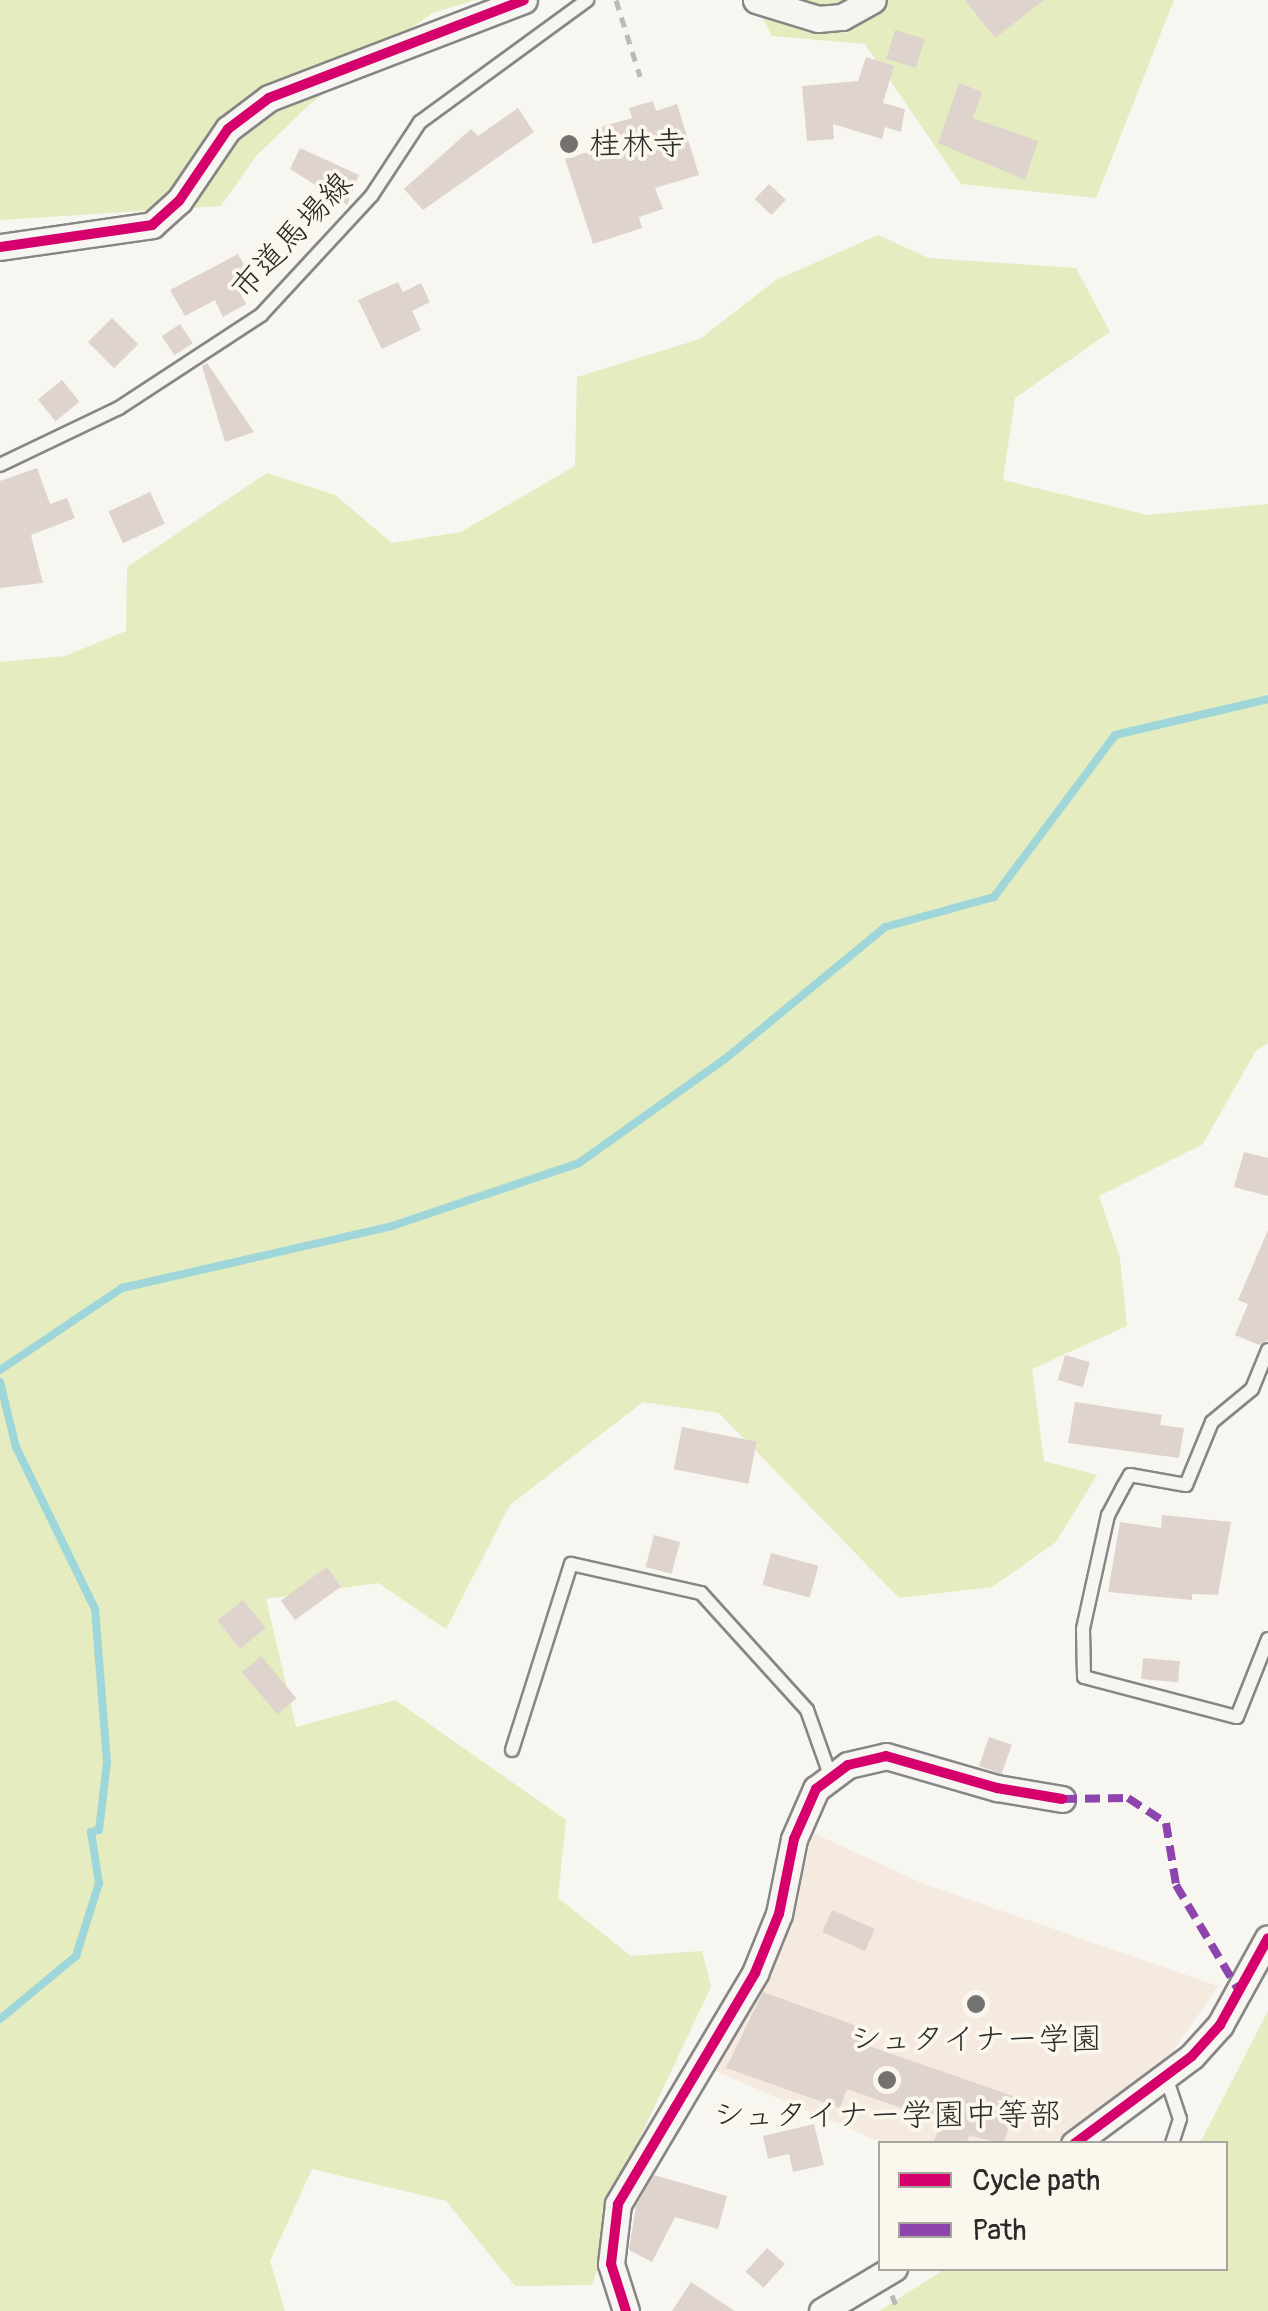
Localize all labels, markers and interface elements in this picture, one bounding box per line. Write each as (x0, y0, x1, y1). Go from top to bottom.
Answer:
place label: 桂林寺 (589, 125, 685, 163)
marker: 桂林寺 (558, 133, 580, 155)
street label: 市道馬場線 (223, 164, 361, 308)
marker: シュタイナー学園 (965, 1993, 987, 2015)
place label: シュタイナー学園 (848, 2020, 1104, 2058)
marker: シュタイナー学園中等部 (876, 2069, 898, 2091)
place label: シュタイナー学園中等部 (711, 2096, 1063, 2134)
legend (878, 2141, 1228, 2271)
text: Cycle path (972, 2162, 1100, 2199)
text: Path (972, 2212, 1027, 2249)

